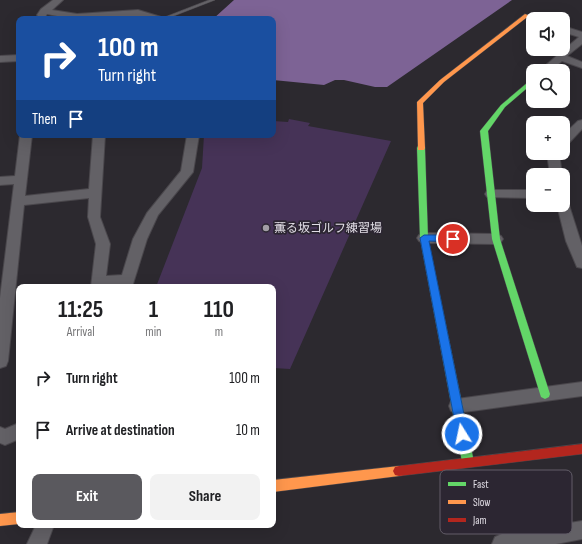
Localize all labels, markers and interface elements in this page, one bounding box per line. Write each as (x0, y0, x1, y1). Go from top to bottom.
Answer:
map controls (526, 12, 570, 212)
button: sound (526, 12, 570, 56)
text: 100 m (98, 31, 159, 64)
icon: right (32, 32, 84, 84)
button: search (526, 64, 570, 108)
text: Turn right (98, 65, 156, 86)
icon: arrive (65, 108, 87, 130)
text: Then (32, 110, 57, 129)
button: + (526, 116, 570, 160)
button: − (526, 168, 570, 212)
place label: 薫る坂ゴルフ練習場 (274, 221, 382, 236)
pin (436, 222, 470, 256)
marker: 薫る坂ゴルフ練習場 (261, 223, 271, 233)
icon: arrive (442, 228, 464, 250)
text: 11:25 (58, 295, 103, 324)
text: 1 (149, 295, 158, 324)
text: 110 (204, 295, 234, 324)
text: Arrival (67, 324, 95, 340)
text: min (145, 324, 162, 340)
text: m (215, 324, 223, 340)
icon: right (32, 367, 54, 389)
text: Turn right (66, 369, 118, 388)
text: 100 m (229, 369, 260, 388)
position arrow (441, 413, 483, 455)
icon: arrive (32, 419, 54, 441)
text: Arrive at destination (66, 421, 175, 440)
text: 10 m (236, 421, 260, 440)
legend (440, 470, 572, 534)
button: Exit (32, 474, 142, 520)
button: Share (150, 474, 260, 520)
text: Fast (473, 478, 489, 491)
text: Slow (473, 496, 490, 509)
text: Jam (472, 514, 487, 527)

